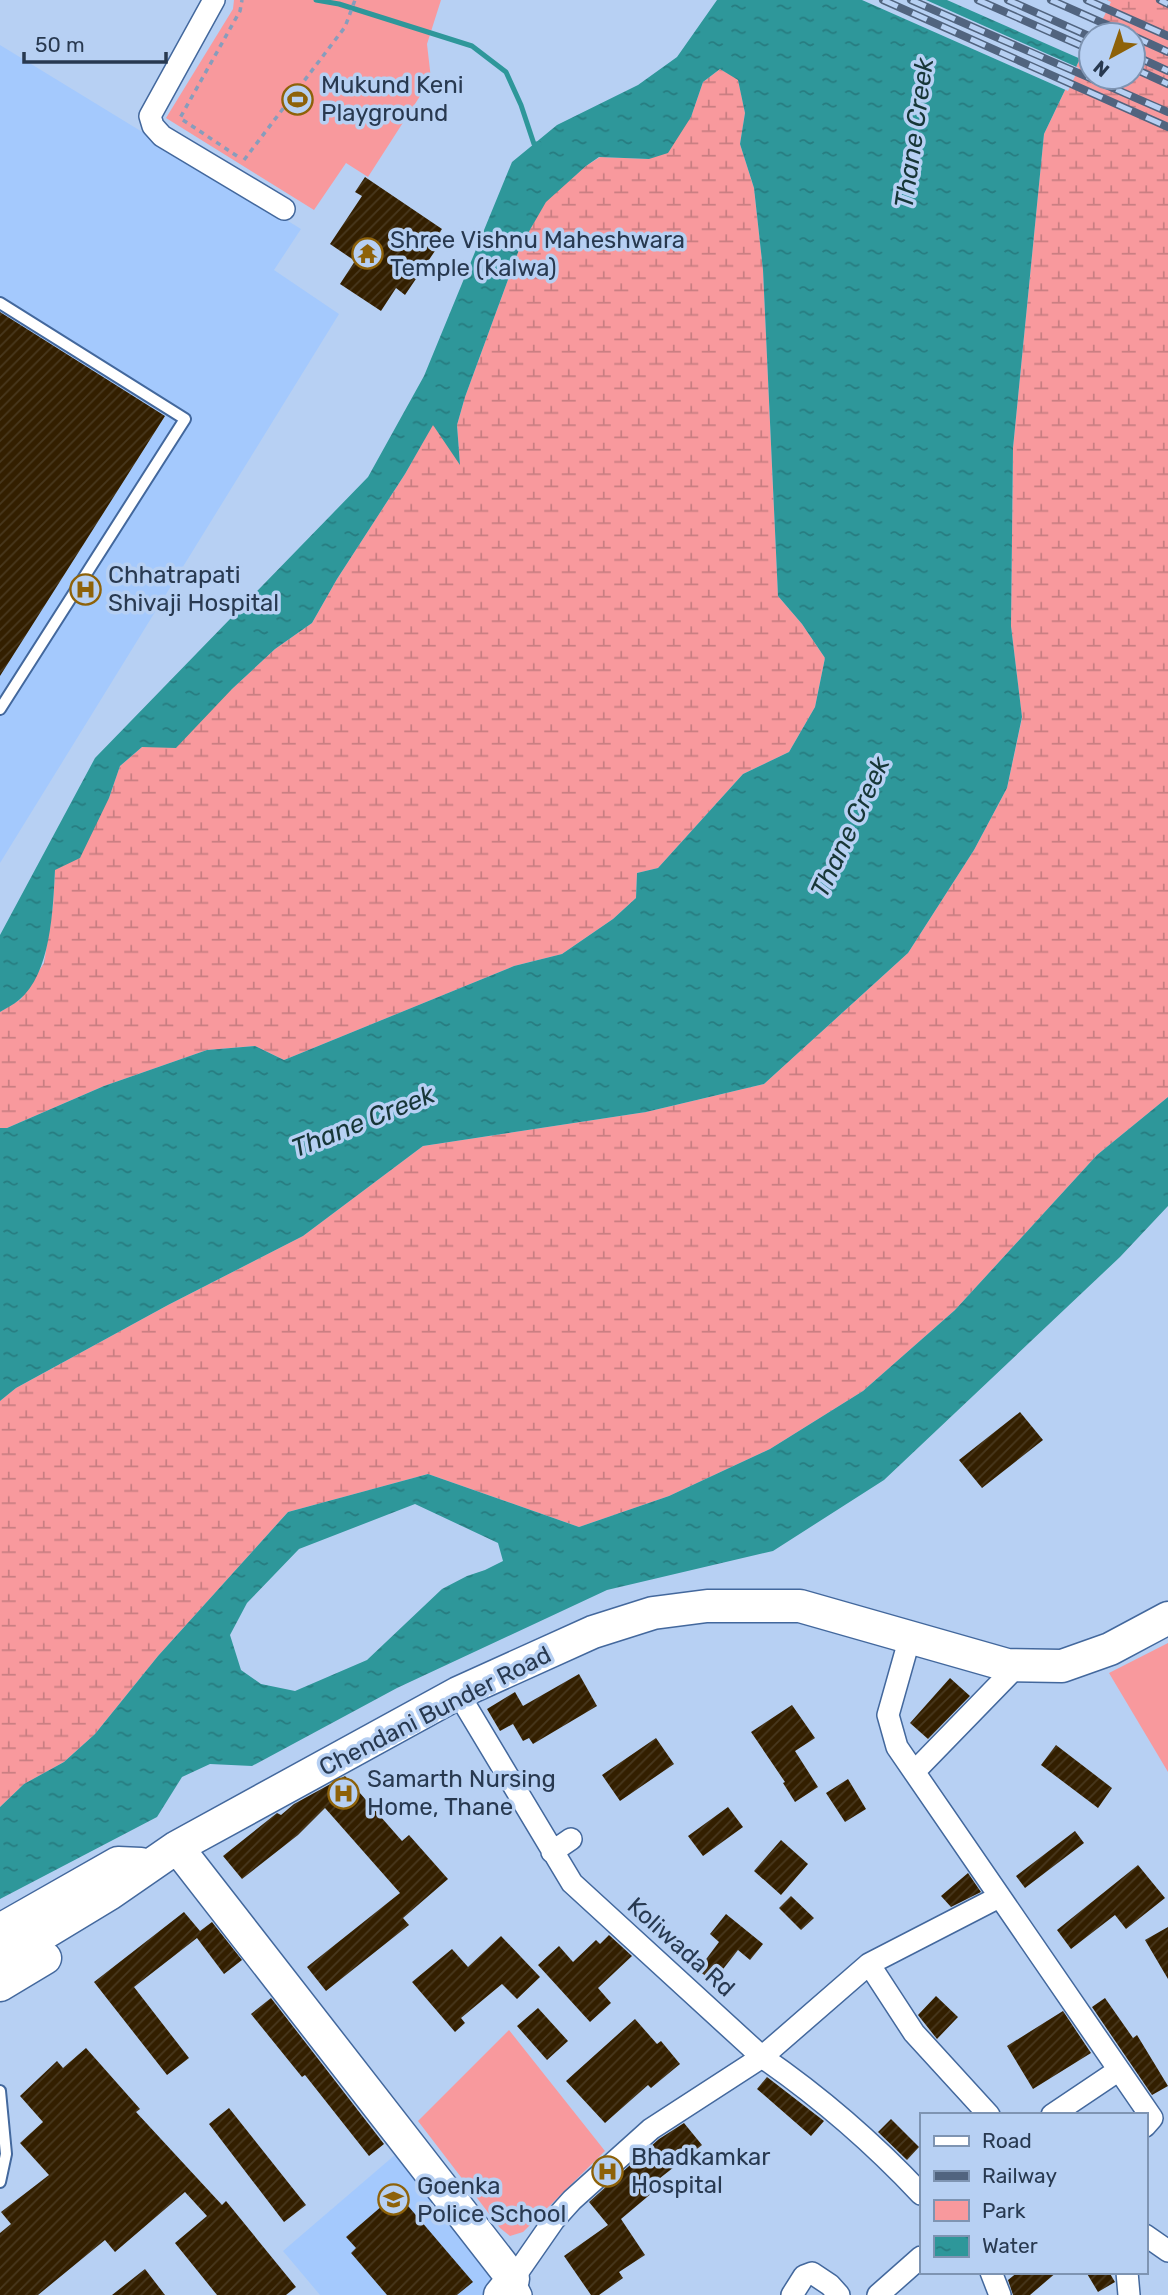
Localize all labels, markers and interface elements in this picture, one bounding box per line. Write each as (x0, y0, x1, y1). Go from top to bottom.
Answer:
scale bar (24, 21, 166, 65)
north arrow (1077, 21, 1147, 91)
text: 50 m (35, 32, 85, 57)
water label: Thane Creek (889, 55, 940, 210)
text: N (1089, 55, 1114, 82)
place label: Mukund Keni Playground (321, 71, 464, 127)
sports icon: Mukund Keni Playground (281, 82, 315, 116)
place label: Shree Vishnu Maheshwara Temple (Kalwa) (390, 226, 685, 282)
temple icon: Shree Vishnu Maheshwara Temple (Kalwa) (350, 237, 384, 271)
place label: Chhatrapati Shivaji Hospital (108, 561, 279, 617)
hospital icon: Chhatrapati Shivaji Hospital (68, 572, 102, 606)
water label: Thane Creek (804, 751, 897, 903)
water label: Thane Creek (287, 1078, 440, 1164)
street label: Chendani Bunder Road (314, 1640, 556, 1782)
place label: Samarth Nursing Home, Thane (367, 1765, 556, 1821)
hospital icon: Samarth Nursing Home, Thane (327, 1776, 361, 1810)
street label: Koliwada Rd (622, 1892, 740, 2002)
legend (920, 2113, 1147, 2274)
text: Road (982, 2128, 1032, 2153)
place label: Bhadkamkar Hospital (631, 2143, 770, 2199)
hospital icon: Bhadkamkar Hospital (591, 2154, 625, 2188)
text: Railway (982, 2163, 1057, 2188)
place label: Goenka Police School (417, 2172, 566, 2228)
school or university icon: Goenka Police School (377, 2183, 411, 2217)
text: Park (982, 2198, 1026, 2223)
text: Water (982, 2233, 1038, 2258)

